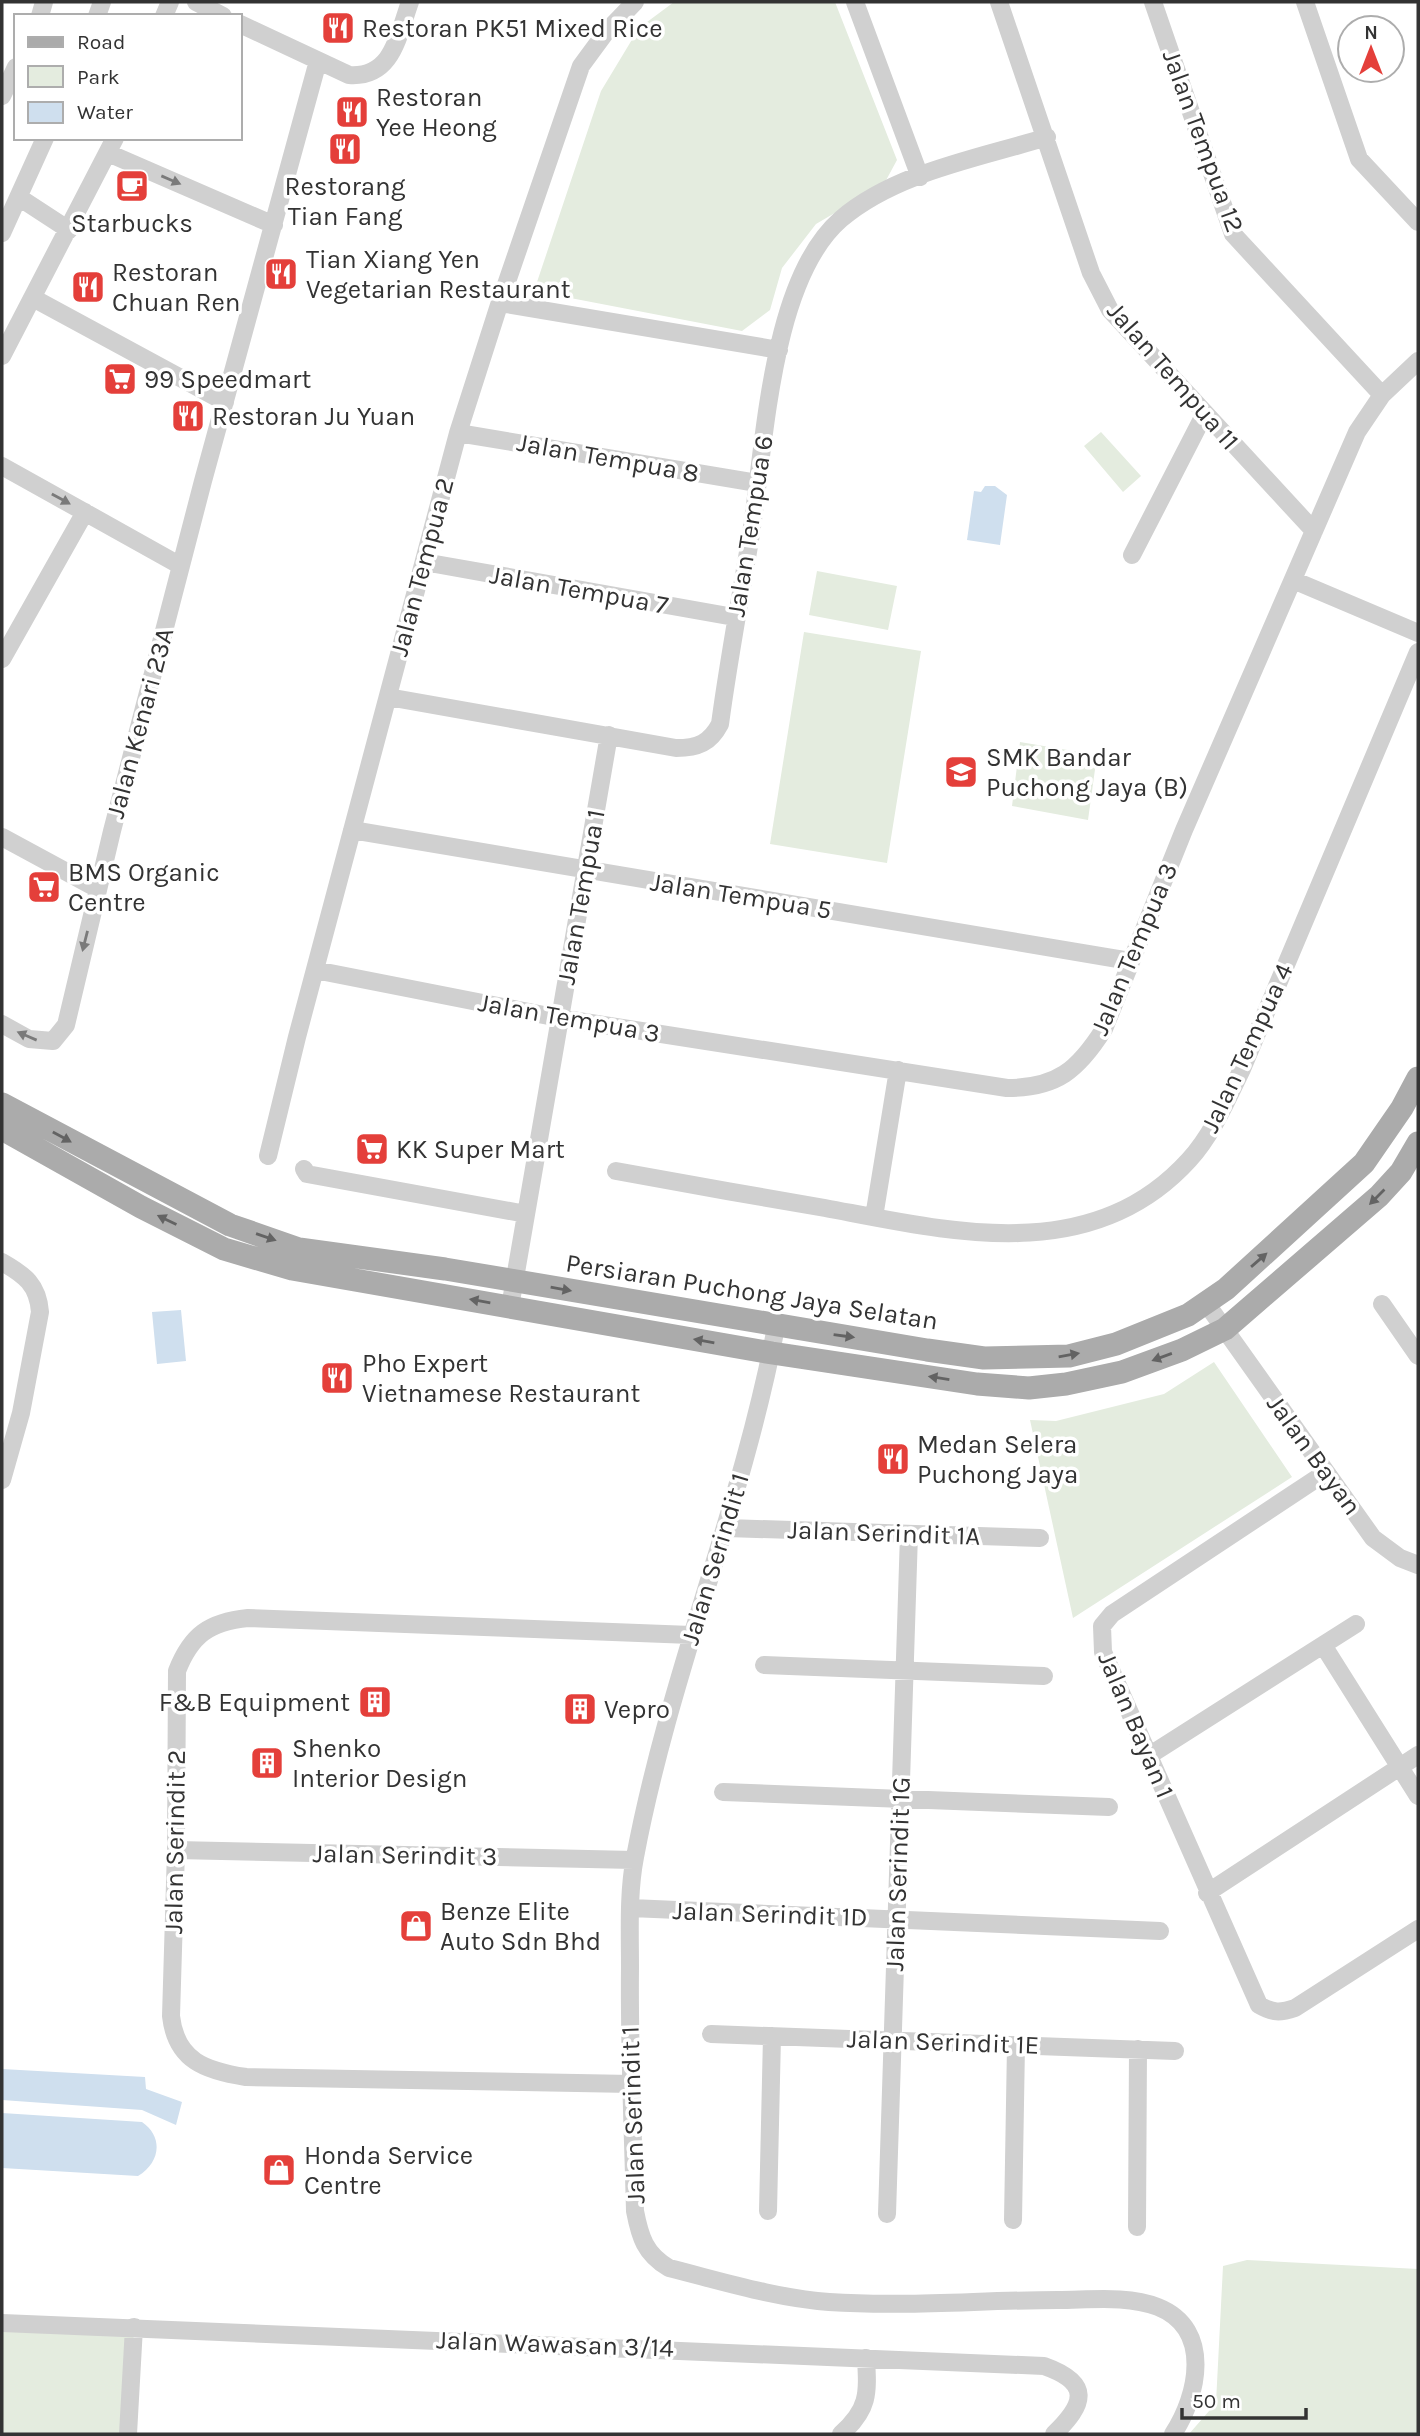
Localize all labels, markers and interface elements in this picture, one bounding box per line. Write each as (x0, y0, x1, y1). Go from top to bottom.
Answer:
restaurant icon: Restoran PK51 Mixed Rice (319, 9, 357, 47)
place label: Restoran PK51 Mixed Rice (362, 13, 663, 44)
legend (14, 14, 242, 140)
north arrow (1336, 14, 1406, 84)
text: N (1364, 22, 1378, 44)
text: Road (77, 30, 125, 54)
street label: Jalan Tempua 12 (1156, 45, 1250, 237)
text: Park (77, 65, 120, 89)
place label: Restoran Yee Heong (376, 82, 497, 143)
restaurant icon: Restoran Yee Heong (333, 93, 371, 131)
text: Water (77, 100, 133, 124)
restaurant icon: Restorang Tian Fang (326, 130, 364, 168)
cafe icon: Starbucks (113, 167, 151, 205)
place label: Restorang Tian Fang (284, 171, 406, 232)
one-way arrow (161, 175, 182, 186)
place label: Starbucks (71, 208, 193, 239)
place label: Tian Xiang Yen Vegetarian Restaurant (306, 244, 571, 305)
restaurant icon: Tian Xiang Yen Vegetarian Restaurant (262, 255, 300, 293)
place label: Restoran Chuan Ren (112, 257, 241, 318)
restaurant icon: Restoran Chuan Ren (69, 268, 107, 306)
street label: Jalan Tempua 11 (1100, 296, 1246, 456)
supermarket icon: 99 Speedmart (101, 360, 139, 398)
place label: 99 Speedmart (144, 364, 311, 395)
restaurant icon: Restoran Ju Yuan (169, 397, 207, 435)
place label: Restoran Ju Yuan (212, 401, 415, 432)
street label: Jalan Tempua 8 (515, 427, 701, 489)
street label: Jalan Tempua 6 (720, 433, 780, 619)
street label: Jalan Tempua 2 (383, 474, 461, 660)
one-way arrow (52, 493, 71, 505)
street label: Jalan Tempua 7 (487, 559, 671, 621)
street label: Jalan Kenari 23A (100, 624, 180, 822)
place label: SMK Bandar Puchong Jaya (B) (986, 742, 1188, 803)
school or university icon: SMK Bandar Puchong Jaya (B) (942, 753, 980, 791)
street label: Jalan Tempua 1 (550, 807, 612, 987)
place label: BMS Organic Centre (68, 857, 220, 918)
street label: Jalan Tempua 3 (1084, 858, 1184, 1040)
street label: Jalan Tempua 5 (648, 866, 834, 926)
supermarket icon: BMS Organic Centre (25, 868, 63, 906)
one-way arrow (79, 930, 90, 952)
street label: Jalan Tempua 4 (1194, 959, 1300, 1137)
street label: Jalan Tempua 3 (476, 987, 662, 1049)
one-way arrow (16, 1031, 37, 1042)
supermarket icon: KK Super Mart (353, 1130, 391, 1168)
one-way arrow (52, 1131, 71, 1143)
place label: KK Super Mart (396, 1134, 565, 1165)
one-way arrow (1369, 1189, 1386, 1206)
one-way arrow (157, 1215, 177, 1226)
one-way arrow (255, 1232, 276, 1243)
street label: Persiaran Puchong Jaya Selatan (564, 1247, 940, 1337)
one-way arrow (1250, 1252, 1268, 1268)
one-way arrow (550, 1284, 572, 1295)
one-way arrow (469, 1295, 491, 1306)
one-way arrow (833, 1331, 855, 1342)
one-way arrow (693, 1335, 715, 1346)
place label: Pho Expert Vietnamese Restaurant (362, 1348, 641, 1409)
one-way arrow (1058, 1349, 1080, 1360)
one-way arrow (1152, 1352, 1173, 1363)
restaurant icon: Pho Expert Vietnamese Restaurant (318, 1359, 356, 1397)
one-way arrow (928, 1372, 950, 1383)
street label: Jalan Bayan (1260, 1389, 1368, 1521)
place label: Medan Selera Puchong Jaya (917, 1429, 1078, 1490)
restaurant icon: Medan Selera Puchong Jaya (874, 1440, 912, 1478)
street label: Jalan Serindit 1 (674, 1469, 756, 1649)
street label: Jalan Serindit 1A (787, 1514, 981, 1552)
street label: Jalan Bayan 1 (1091, 1647, 1181, 1803)
building icon: F&B Equipment (356, 1683, 394, 1721)
place label: F&B Equipment (159, 1687, 350, 1718)
building icon: Vepro (561, 1690, 599, 1728)
place label: Vepro (604, 1694, 670, 1725)
place label: Shenko Interior Design (292, 1733, 467, 1794)
building icon: Shenko Interior Design (248, 1744, 286, 1782)
street label: Jalan Serindit 2 (158, 1750, 192, 1934)
street label: Jalan Serindit 1G (879, 1776, 917, 1972)
street label: Jalan Serindit 3 (312, 1838, 498, 1872)
street label: Jalan Serindit 1D (672, 1895, 868, 1933)
place label: Benze Elite Auto Sdn Bhd (440, 1896, 601, 1957)
shop icon: Benze Elite Auto Sdn Bhd (397, 1907, 435, 1945)
street label: Jalan Serindit 1E (846, 2023, 1040, 2061)
street label: Jalan Serindit 1 (614, 2026, 652, 2204)
place label: Honda Service Centre (304, 2140, 473, 2201)
shop icon: Honda Service Centre (260, 2151, 298, 2189)
street label: Jalan Wawasan 3/14 (436, 2324, 674, 2364)
scale bar (1182, 2376, 1306, 2420)
text: 50 m (1192, 2389, 1241, 2413)

